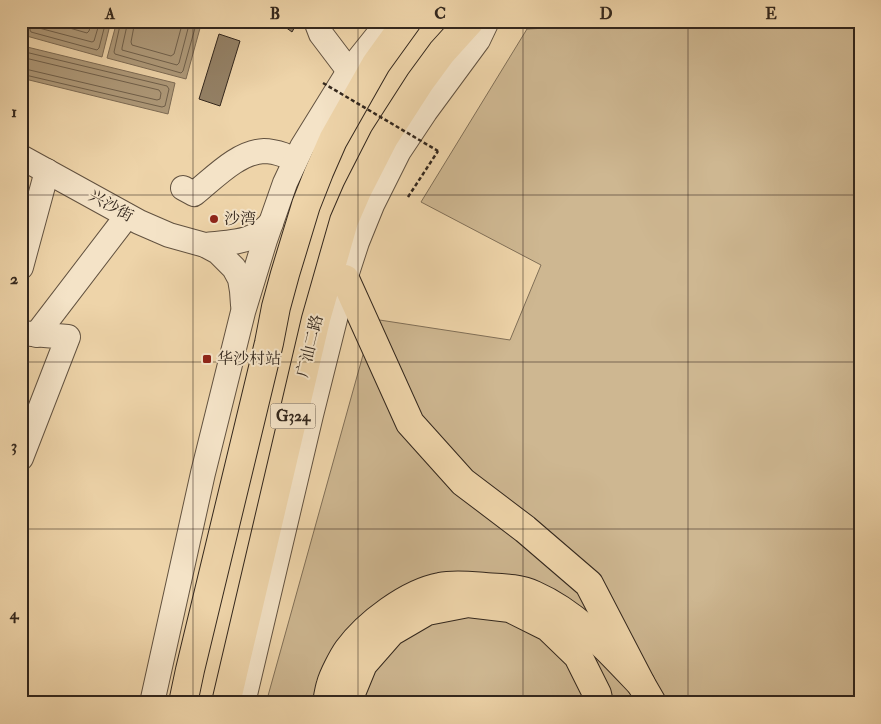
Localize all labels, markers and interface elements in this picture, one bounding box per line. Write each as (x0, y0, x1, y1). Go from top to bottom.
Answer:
text: A (104, 4, 116, 24)
text: B (270, 4, 280, 24)
text: C (434, 4, 446, 24)
text: D (599, 4, 613, 24)
text: E (765, 4, 777, 24)
text: 1 (11, 102, 17, 122)
street label: 兴沙街 (85, 186, 137, 226)
place label: 沙湾 (224, 209, 256, 229)
marker: 沙湾 (208, 213, 220, 225)
text: 2 (10, 269, 18, 289)
street label: 广汕二路 (293, 313, 327, 379)
place label: 华沙村站 (217, 349, 281, 369)
marker: 华沙村站 (201, 353, 213, 365)
road number: G324 (270, 404, 316, 428)
text: 3 (11, 436, 17, 456)
text: 4 (9, 604, 20, 624)

